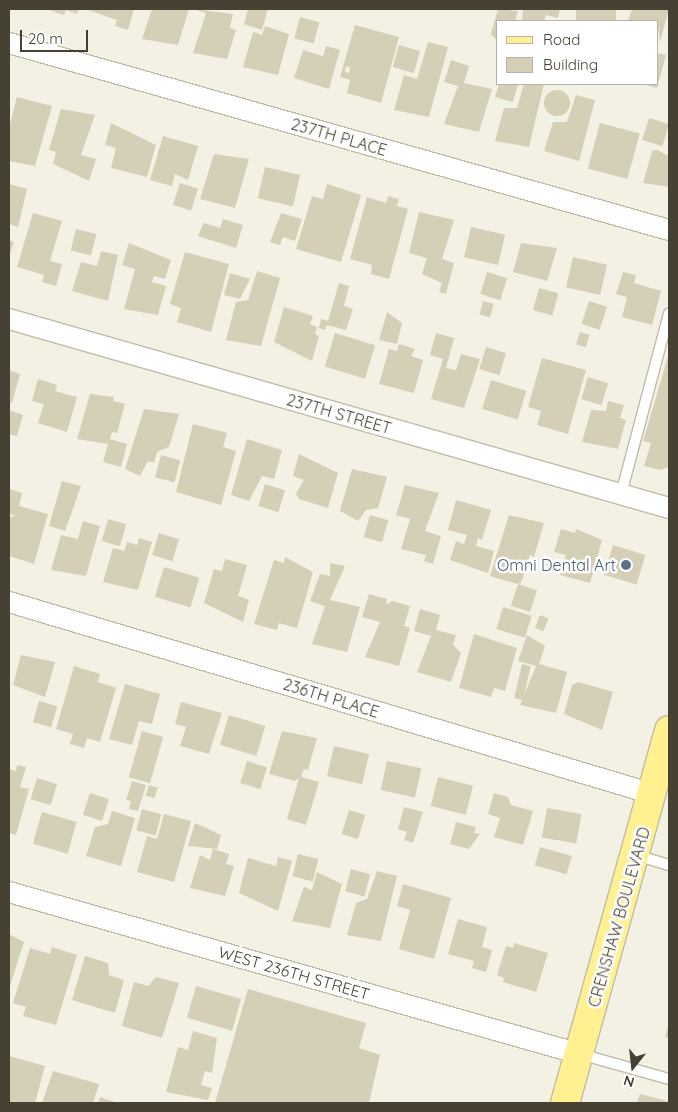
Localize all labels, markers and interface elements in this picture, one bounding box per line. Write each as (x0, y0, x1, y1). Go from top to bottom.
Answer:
scale bar (22, 20, 90, 52)
legend (496, 20, 658, 85)
text: 20 m (28, 29, 63, 48)
text: Road (543, 30, 580, 49)
text: Building (543, 55, 598, 74)
street label: 237TH PLACE (289, 114, 389, 160)
street label: 237TH STREET (284, 390, 394, 438)
place label: Omni Dental Art (497, 555, 616, 575)
marker: Omni Dental Art (620, 559, 632, 571)
street label: 236TH PLACE (281, 674, 381, 722)
street label: CRENSHAW BOULEVARD (584, 825, 654, 1009)
street label: WEST 236TH STREET (216, 942, 372, 1004)
north arrow (608, 1042, 658, 1092)
text: N (621, 1071, 636, 1091)

